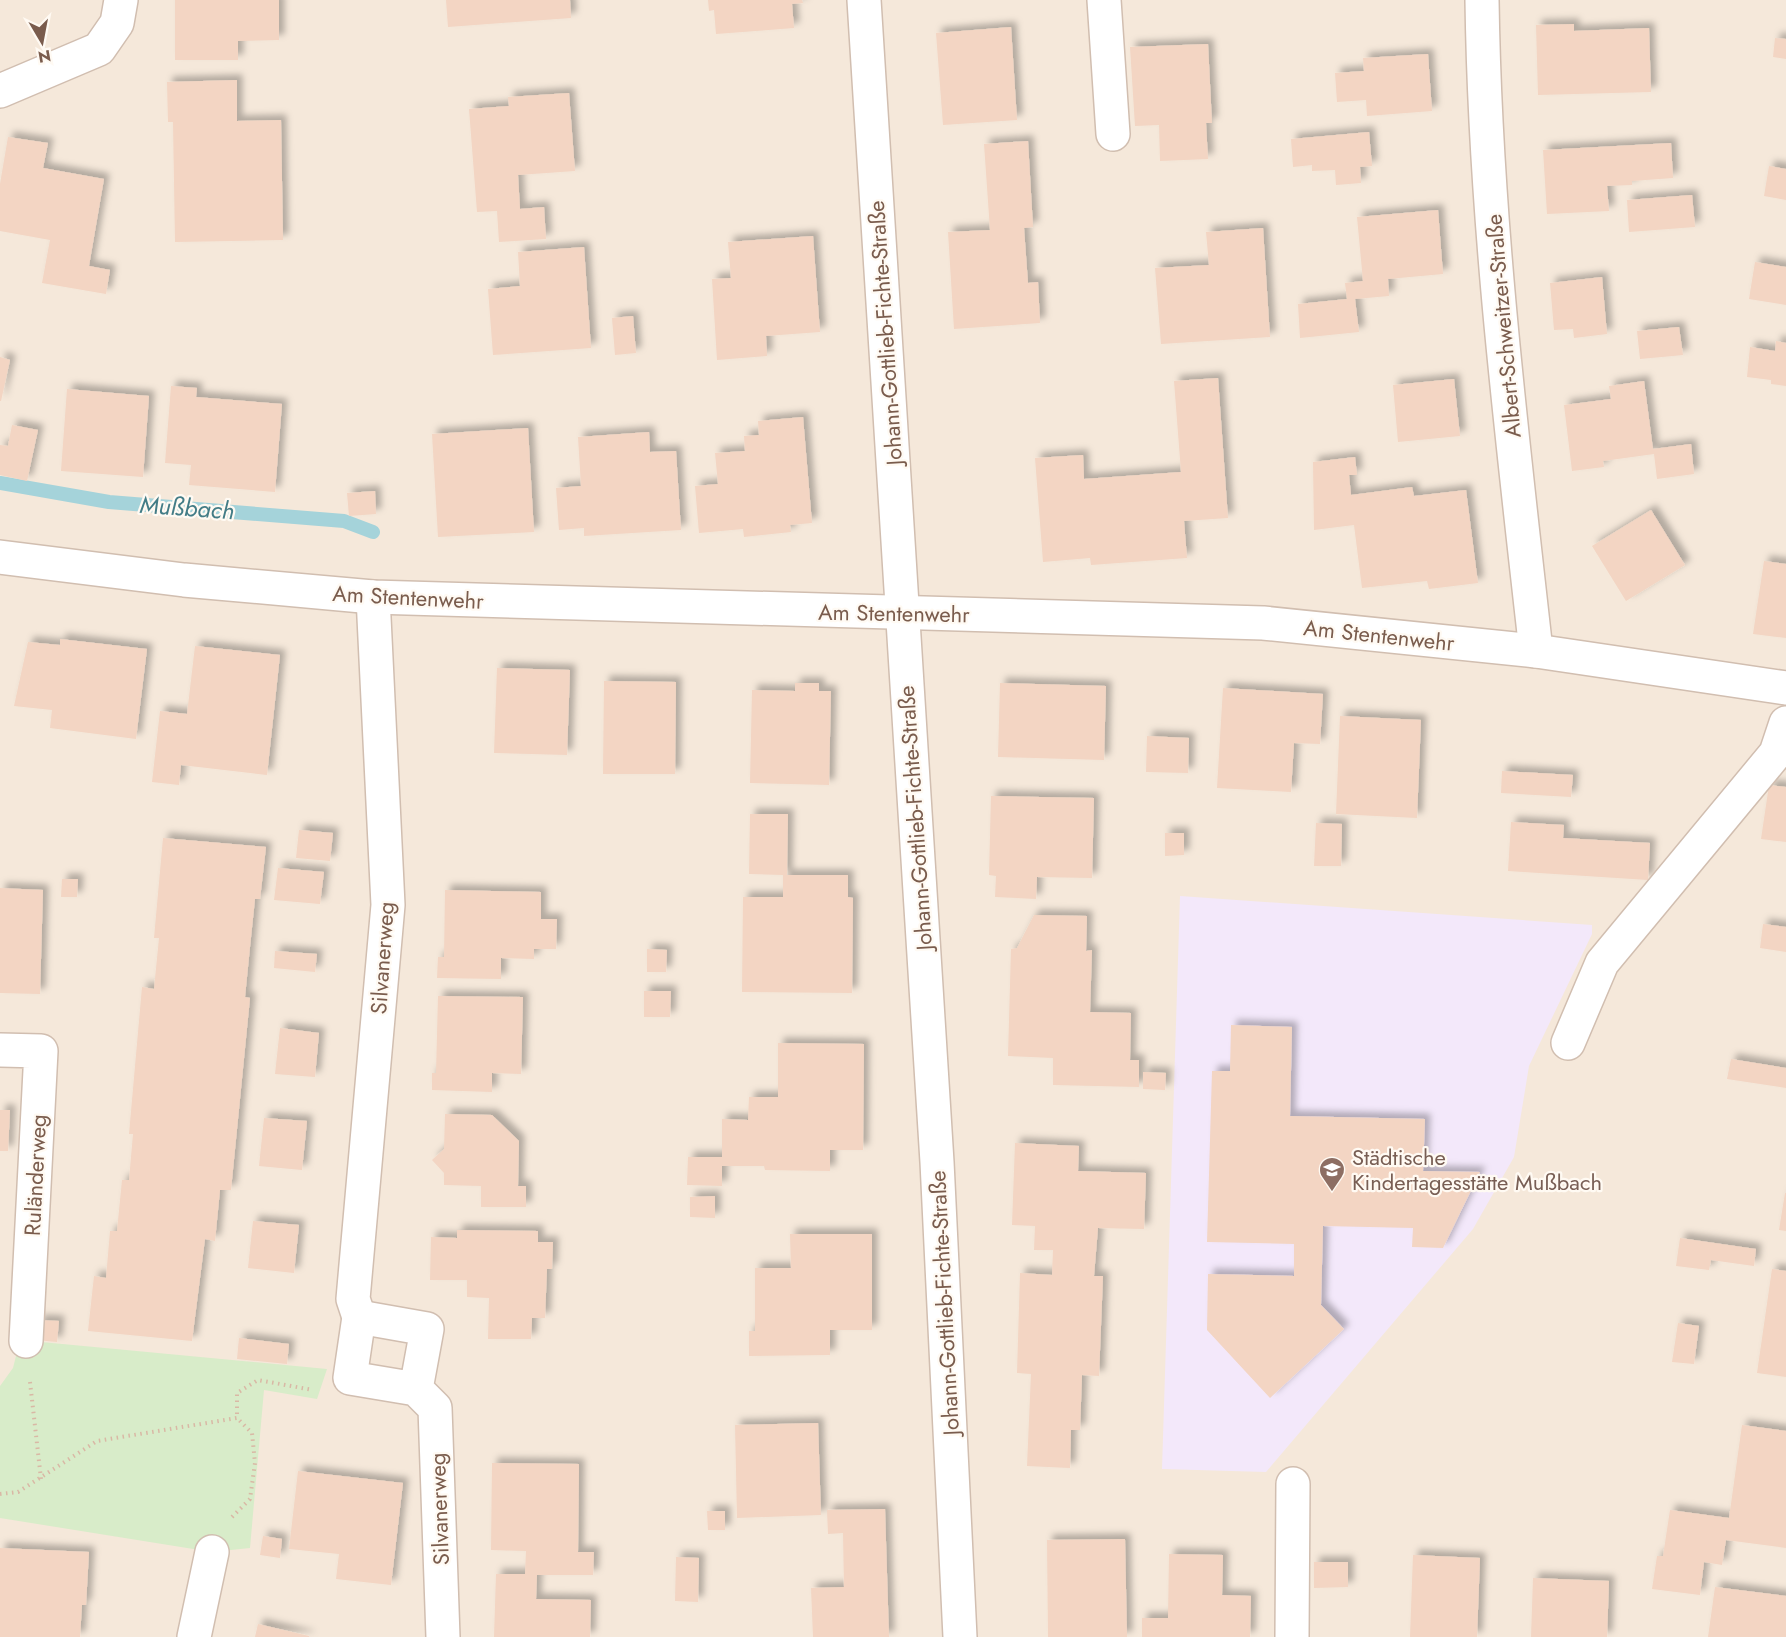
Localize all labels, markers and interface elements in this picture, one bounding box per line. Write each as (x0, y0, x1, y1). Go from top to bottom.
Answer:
north arrow (12, 12, 72, 72)
text: N (36, 44, 53, 69)
street label: Johann-Gottlieb-Fichte-Straße (860, 200, 910, 469)
street label: Albert-Schweitzer-Straße (1477, 213, 1529, 439)
water label: Mußbach (139, 487, 235, 528)
street label: Am Stentenwehr (331, 577, 485, 617)
street label: Am Stentenwehr (818, 596, 971, 630)
street label: Am Stentenwehr (1302, 611, 1457, 659)
street label: Johann-Gottlieb-Fichte-Straße (890, 685, 940, 954)
street label: Silvanerweg (362, 901, 402, 1015)
street label: Ruländerweg (16, 1113, 54, 1237)
place label: Städtische Kindertagesstätte Mußbach (1352, 1141, 1602, 1198)
school or university icon: Städtische Kindertagesstätte Mußbach (1317, 1155, 1347, 1193)
street label: Johann-Gottlieb-Fichte-Straße (921, 1170, 967, 1439)
street label: Silvanerweg (421, 1452, 457, 1566)

